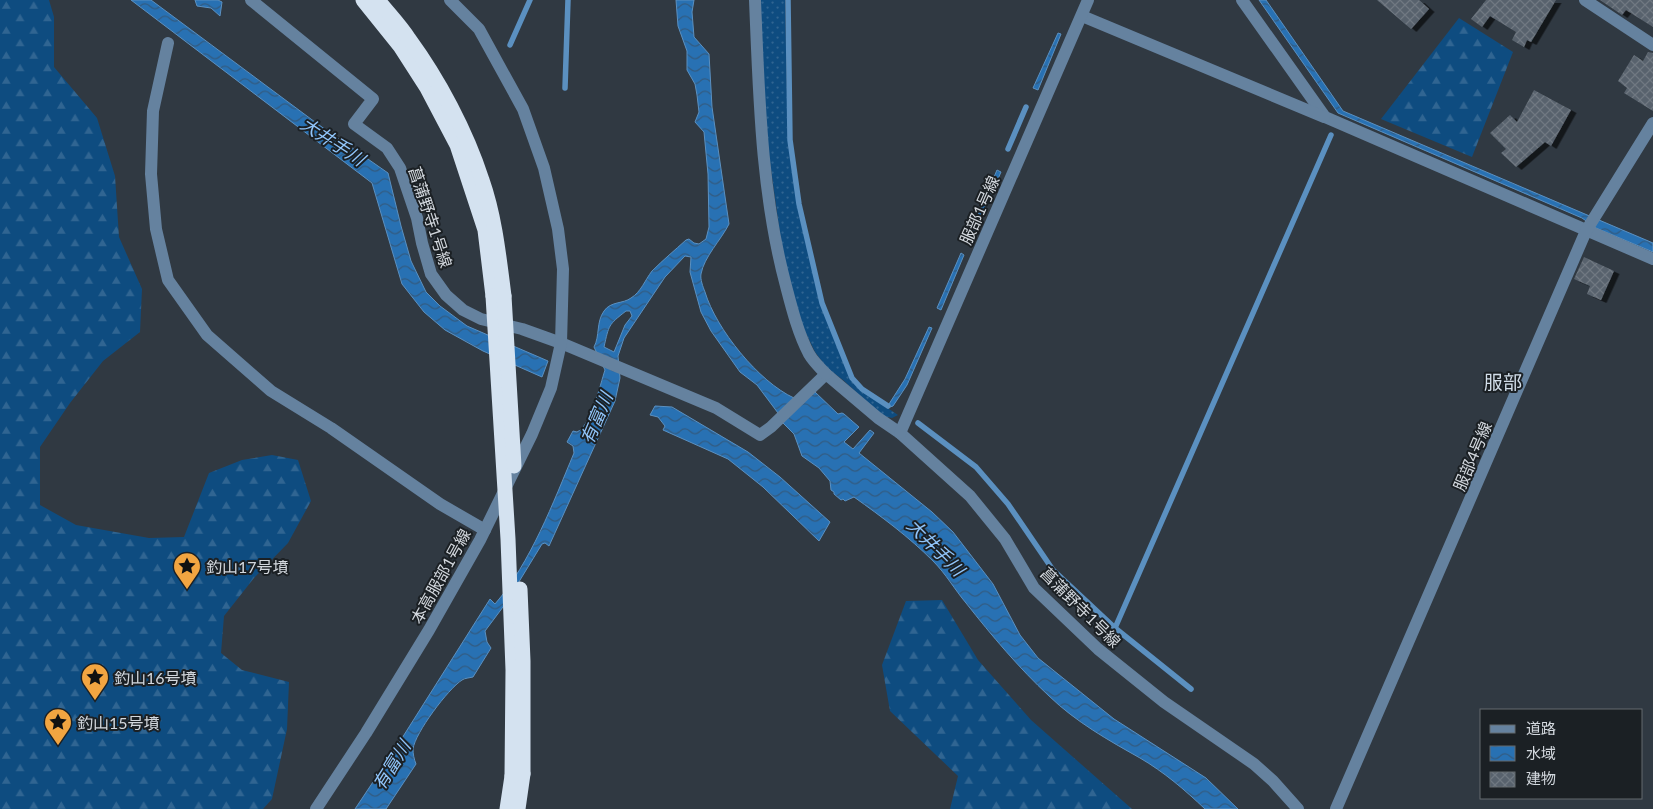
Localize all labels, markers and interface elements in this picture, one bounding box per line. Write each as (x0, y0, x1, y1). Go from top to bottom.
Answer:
water label: 大井手川 (297, 112, 371, 171)
street label: 菖蒲野寺1号線 (406, 164, 456, 270)
street label: 服部1号線 (955, 173, 1003, 247)
district label: 服部 (1484, 370, 1522, 393)
water label: 有富川 (575, 387, 617, 447)
street label: 服部4号線 (1449, 419, 1495, 493)
water label: 大井手川 (903, 514, 971, 582)
street label: 本高服部1号線 (406, 525, 474, 627)
place icon: 釣山17号墳 (172, 551, 202, 590)
place label: 釣山17号墳 (206, 557, 289, 576)
street label: 菖蒲野寺1号線 (1037, 563, 1125, 651)
place icon: 釣山16号墳 (80, 662, 110, 701)
place label: 釣山16号墳 (114, 668, 197, 687)
place icon: 釣山15号墳 (43, 707, 73, 746)
legend (1480, 709, 1643, 799)
place label: 釣山15号墳 (77, 713, 160, 732)
text: 道路 (1526, 719, 1556, 737)
water label: 有富川 (367, 735, 416, 794)
text: 水域 (1526, 744, 1556, 762)
text: 建物 (1526, 769, 1556, 787)

